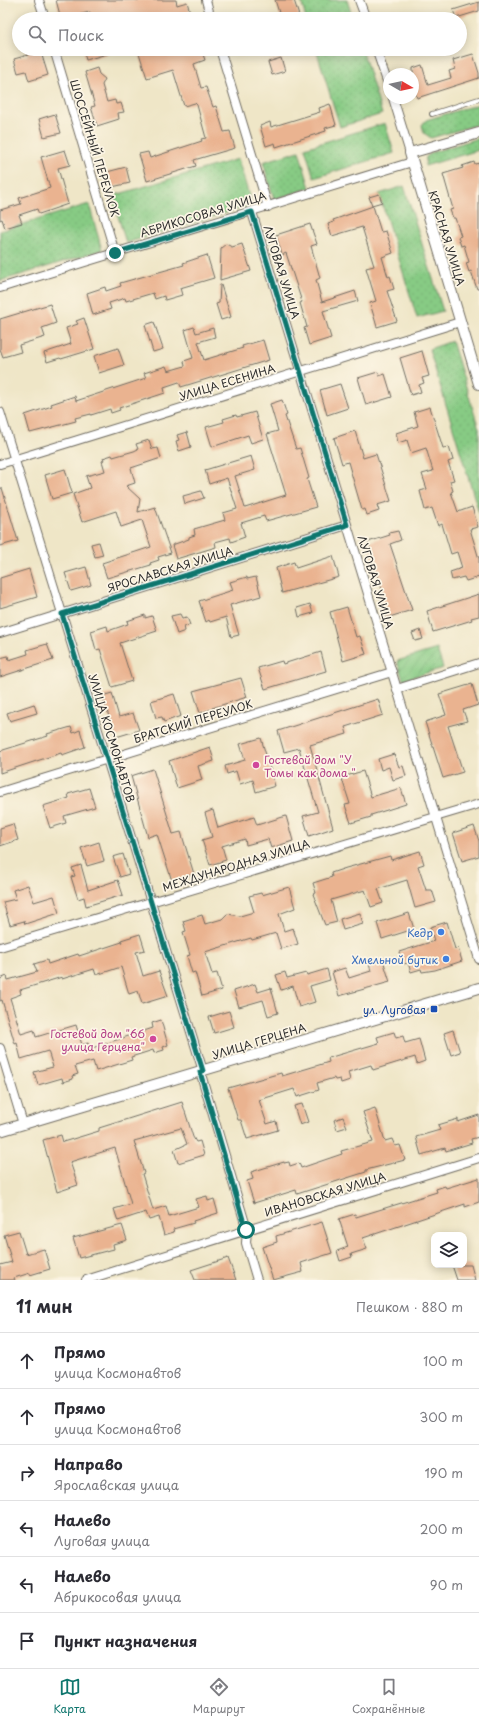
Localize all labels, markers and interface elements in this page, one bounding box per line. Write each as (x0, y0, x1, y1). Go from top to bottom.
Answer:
search box (12, 12, 467, 56)
icon: search (26, 23, 48, 45)
text: Поиск (58, 23, 104, 46)
north arrow (383, 68, 419, 104)
street label: ШОССЕЙНЫЙ ПЕРЕУЛОК (66, 77, 124, 219)
street label: АБРИКОСОВАЯ УЛИЦА (138, 187, 269, 241)
street label: КРАСНАЯ УЛИЦА (424, 188, 470, 288)
street label: ЛУГОВАЯ УЛИЦА (260, 223, 304, 321)
route end (106, 244, 124, 262)
street label: УЛИЦА ЕСЕНИНА (177, 359, 278, 405)
street label: ЛУГОВАЯ УЛИЦА (354, 533, 398, 631)
street label: ЯРОСЛАВСКАЯ УЛИЦА (104, 542, 236, 597)
street label: УЛИЦА КОСМОНАВТОВ (84, 672, 140, 804)
street label: БРАТСКИЙ ПЕРЕУЛОК (131, 695, 255, 747)
place label: Гостевой дом "У Томы как дома " (264, 751, 356, 781)
marker: Гостевой дом "У Томы как дома " (251, 760, 261, 770)
street label: МЕЖДУНАРОДНАЯ УЛИЦА (160, 834, 312, 896)
place label: Кедр (407, 924, 433, 941)
marker: Кедр (436, 927, 446, 937)
place label: Хмельной бутик (352, 951, 438, 968)
marker: Хмельной бутик (441, 954, 451, 964)
place label: ул. Луговая (363, 1001, 426, 1018)
marker: ул. Луговая (429, 1004, 439, 1014)
street label: УЛИЦА ГЕРЦЕНА (210, 1018, 309, 1063)
place label: Гостевой дом "66 улица Герцена" (50, 1025, 145, 1055)
marker: Гостевой дом "66 улица Герцена" (148, 1034, 158, 1044)
street label: ИВАНОВСКАЯ УЛИЦА (262, 1167, 388, 1221)
route start (237, 1221, 255, 1239)
map controls (431, 1232, 467, 1268)
button: layers (431, 1232, 467, 1268)
text: 11 мин (16, 1293, 72, 1319)
text: Пешком · 880 m (356, 1297, 463, 1316)
text: Прямо (54, 1340, 105, 1363)
icon: ahead (16, 1350, 38, 1372)
text: 100 m (423, 1351, 463, 1370)
text: улица Космонавтов (54, 1363, 181, 1382)
text: Прямо (54, 1396, 105, 1419)
icon: ahead (16, 1406, 38, 1428)
text: 300 m (419, 1407, 463, 1426)
text: улица Космонавтов (54, 1419, 181, 1438)
text: Направо (54, 1452, 123, 1475)
icon: right (16, 1462, 38, 1484)
text: 190 m (424, 1463, 463, 1482)
text: Ярославская улица (54, 1475, 179, 1494)
text: Налево (54, 1508, 111, 1531)
icon: left (16, 1518, 38, 1540)
text: 200 m (420, 1519, 463, 1538)
text: Луговая улица (54, 1531, 150, 1550)
text: Налево (54, 1564, 111, 1587)
icon: left (16, 1574, 38, 1596)
text: 90 m (430, 1575, 463, 1594)
text: Абрикосовая улица (54, 1587, 181, 1606)
text: Пункт назначения (54, 1629, 197, 1652)
icon: arrive (16, 1630, 38, 1652)
tab: Карта (54, 1676, 86, 1717)
tab: Маршрут (193, 1676, 245, 1717)
tab: Сохранённые (352, 1676, 425, 1717)

